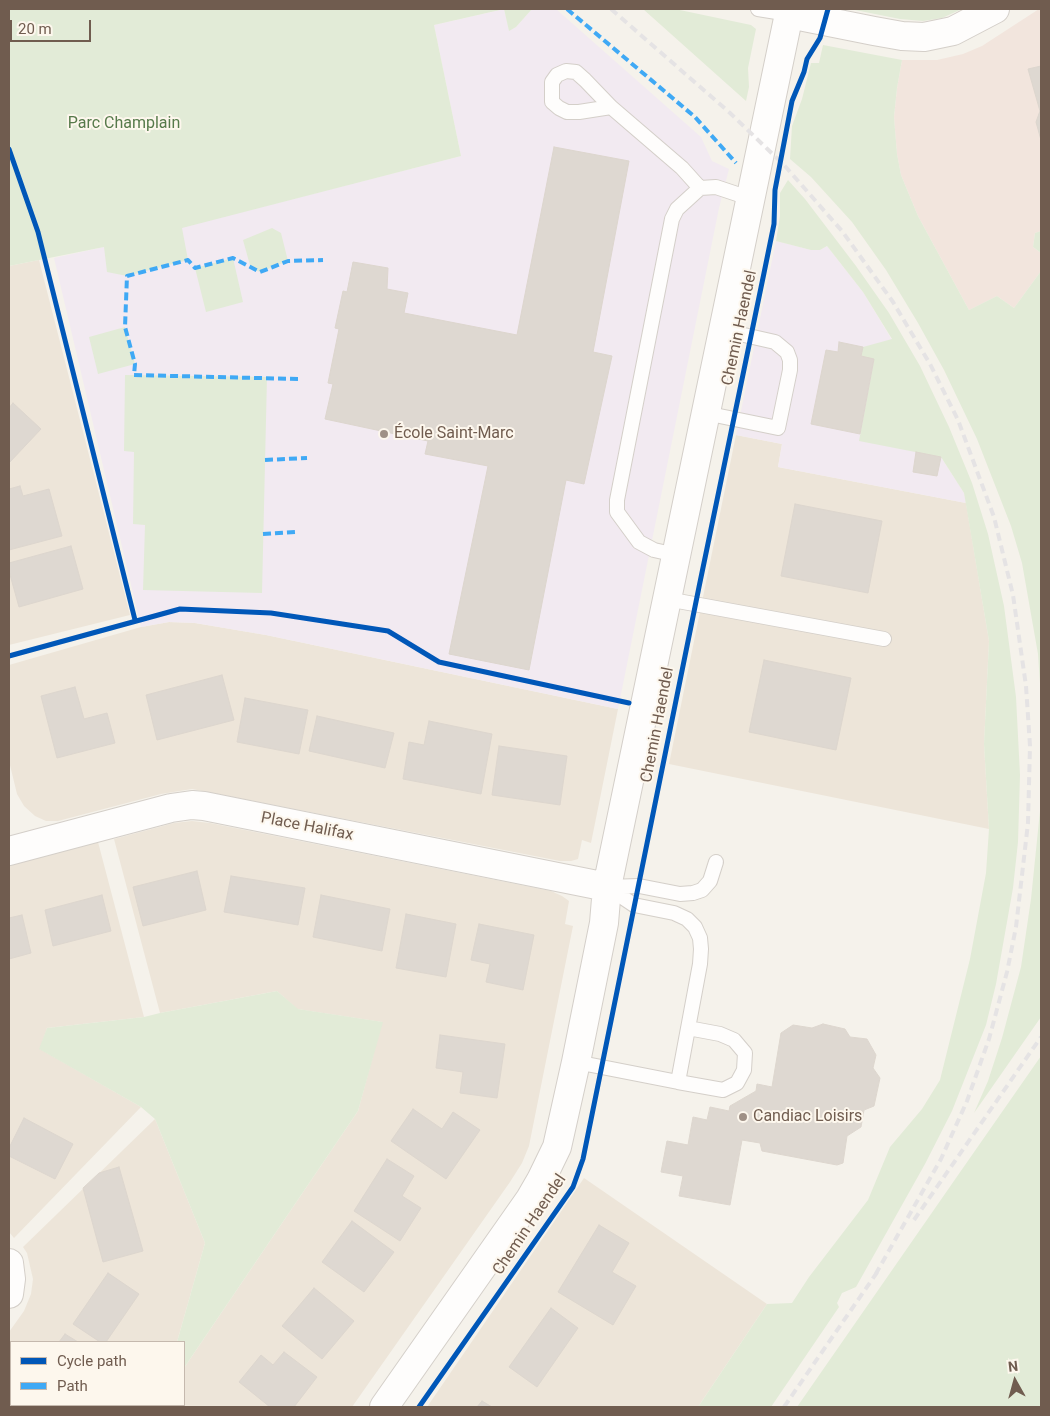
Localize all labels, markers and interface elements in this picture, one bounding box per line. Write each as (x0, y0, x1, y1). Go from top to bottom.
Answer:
scale bar (12, 10, 94, 42)
text: 20 m (18, 20, 52, 38)
park label: Parc Champlain (68, 114, 180, 134)
street label: Chemin Haendel (718, 269, 762, 387)
place label: École Saint-Marc (394, 424, 514, 444)
marker: École Saint-Marc (378, 428, 390, 440)
street label: Chemin Haendel (637, 666, 679, 784)
street label: Place Halifax (259, 809, 355, 845)
place label: Candiac Loisirs (753, 1107, 862, 1127)
marker: Candiac Loisirs (737, 1111, 749, 1123)
street label: Chemin Haendel (489, 1171, 571, 1279)
legend (10, 1341, 185, 1406)
text: Cycle path (57, 1352, 127, 1370)
north arrow (990, 1356, 1040, 1406)
text: N (1007, 1358, 1019, 1375)
text: Path (57, 1377, 88, 1395)

